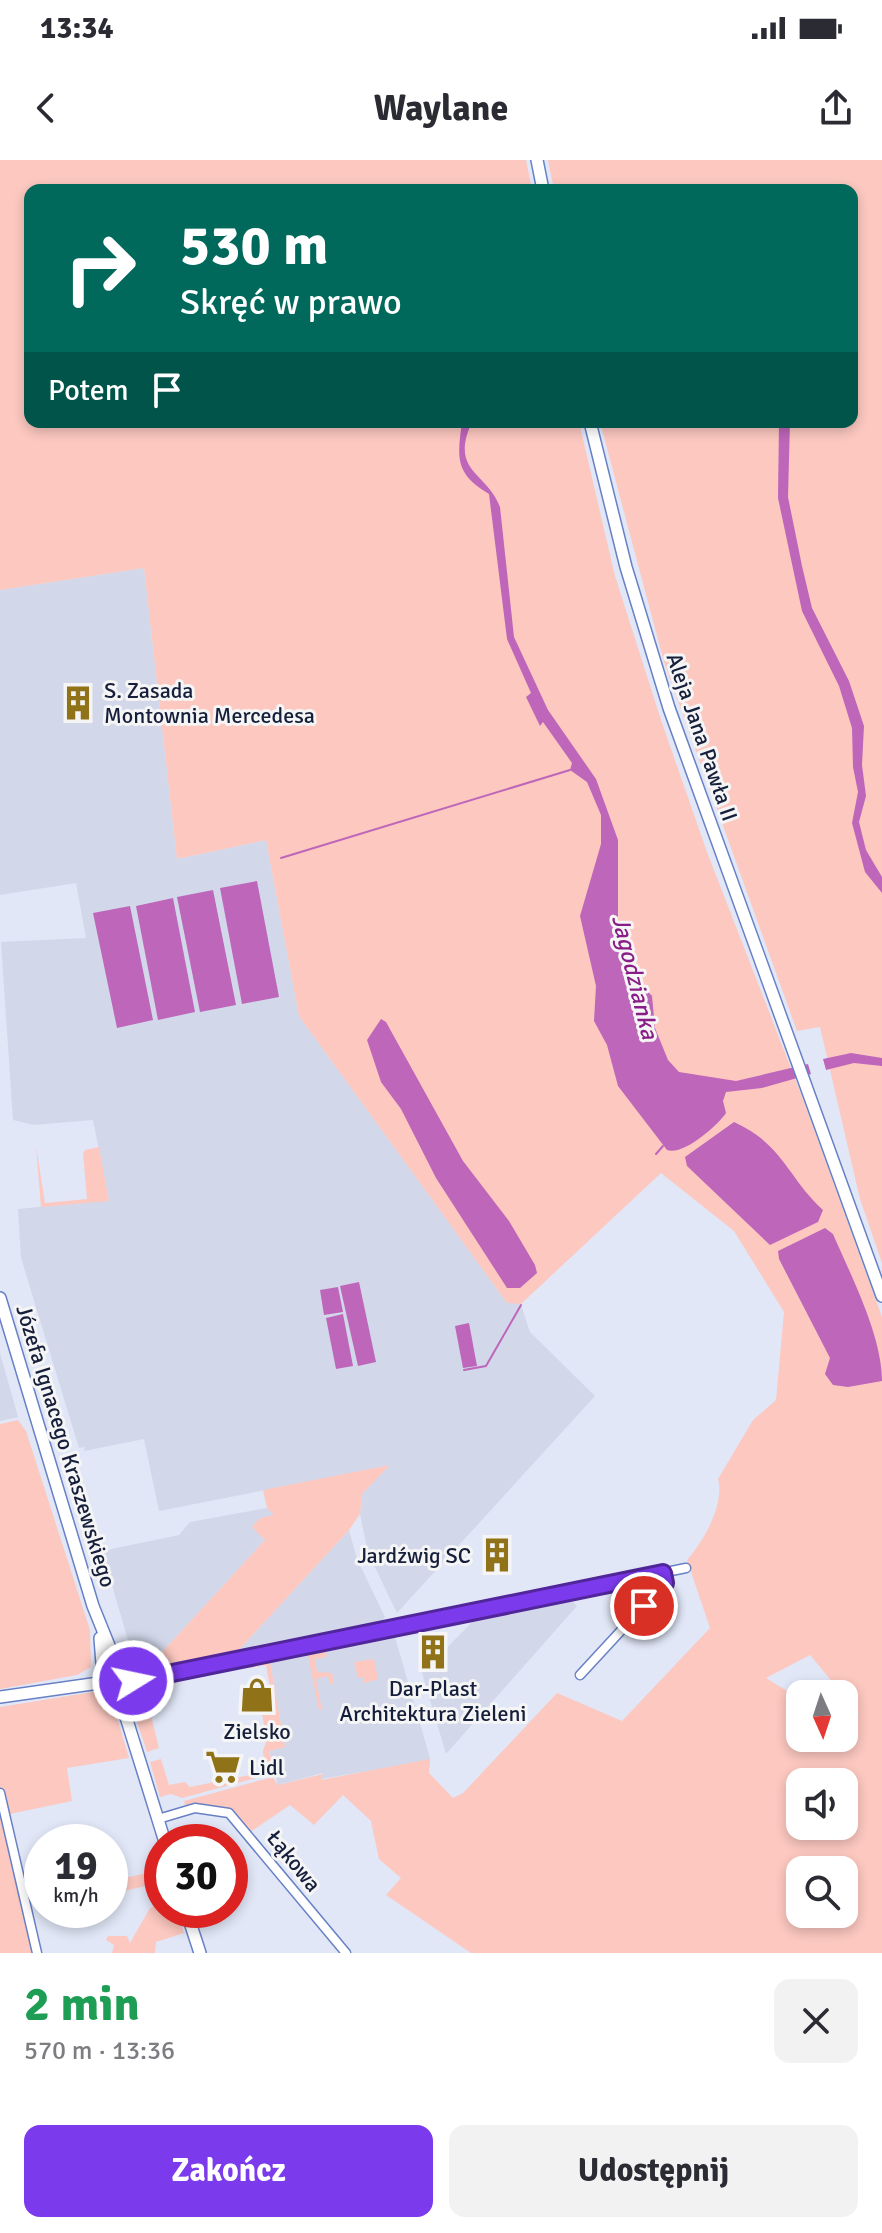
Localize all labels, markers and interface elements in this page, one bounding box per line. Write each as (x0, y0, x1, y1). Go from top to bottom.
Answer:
text: 13:34 (40, 10, 114, 47)
icon: back (24, 86, 68, 130)
text: Waylane (374, 86, 508, 131)
icon: share (814, 86, 858, 130)
text: 530 m (180, 211, 328, 280)
icon: right (48, 216, 152, 320)
text: Skręć w prawo (180, 280, 402, 325)
icon: arrive (145, 368, 189, 412)
text: Potem (48, 372, 129, 409)
street label: Aleja Jana Pawła II (661, 649, 743, 825)
place label: S. Zasada Montownia Mercedesa (104, 677, 315, 729)
building icon: S. Zasada Montownia Mercedesa (59, 684, 97, 722)
water label: Jagodzianka (605, 912, 665, 1043)
street label: Józefa Ignacego Kraszewskiego (10, 1302, 122, 1590)
building icon: Jardźwig SC (478, 1536, 516, 1574)
place label: Jardźwig SC (357, 1542, 471, 1569)
pin (610, 1572, 678, 1640)
icon: arrive (622, 1584, 666, 1628)
building icon: Dar-Plast Architektura Zieleni (414, 1633, 452, 1671)
position arrow (91, 1639, 175, 1723)
place label: Dar-Plast Architektura Zieleni (339, 1675, 527, 1727)
shop icon: Zielsko (238, 1676, 276, 1714)
north arrow (786, 1680, 858, 1752)
map controls (786, 1680, 858, 1928)
place label: Zielsko (223, 1718, 291, 1745)
supermarket icon: Lidl (204, 1748, 242, 1786)
place label: Lidl (249, 1754, 284, 1781)
button: sound (786, 1768, 858, 1840)
speed limit sign: 30 (144, 1824, 248, 1928)
street label: Łąkowa (261, 1825, 327, 1897)
text: 19 (54, 1841, 98, 1891)
button: search (786, 1856, 858, 1928)
text: km/h (53, 1883, 99, 1908)
text: 2 min (24, 1975, 140, 2034)
button: close (774, 1979, 858, 2063)
text: 570 m · 13:36 (24, 2035, 175, 2067)
button: Zakończ (24, 2125, 433, 2217)
button: Udostępnij (449, 2125, 858, 2217)

